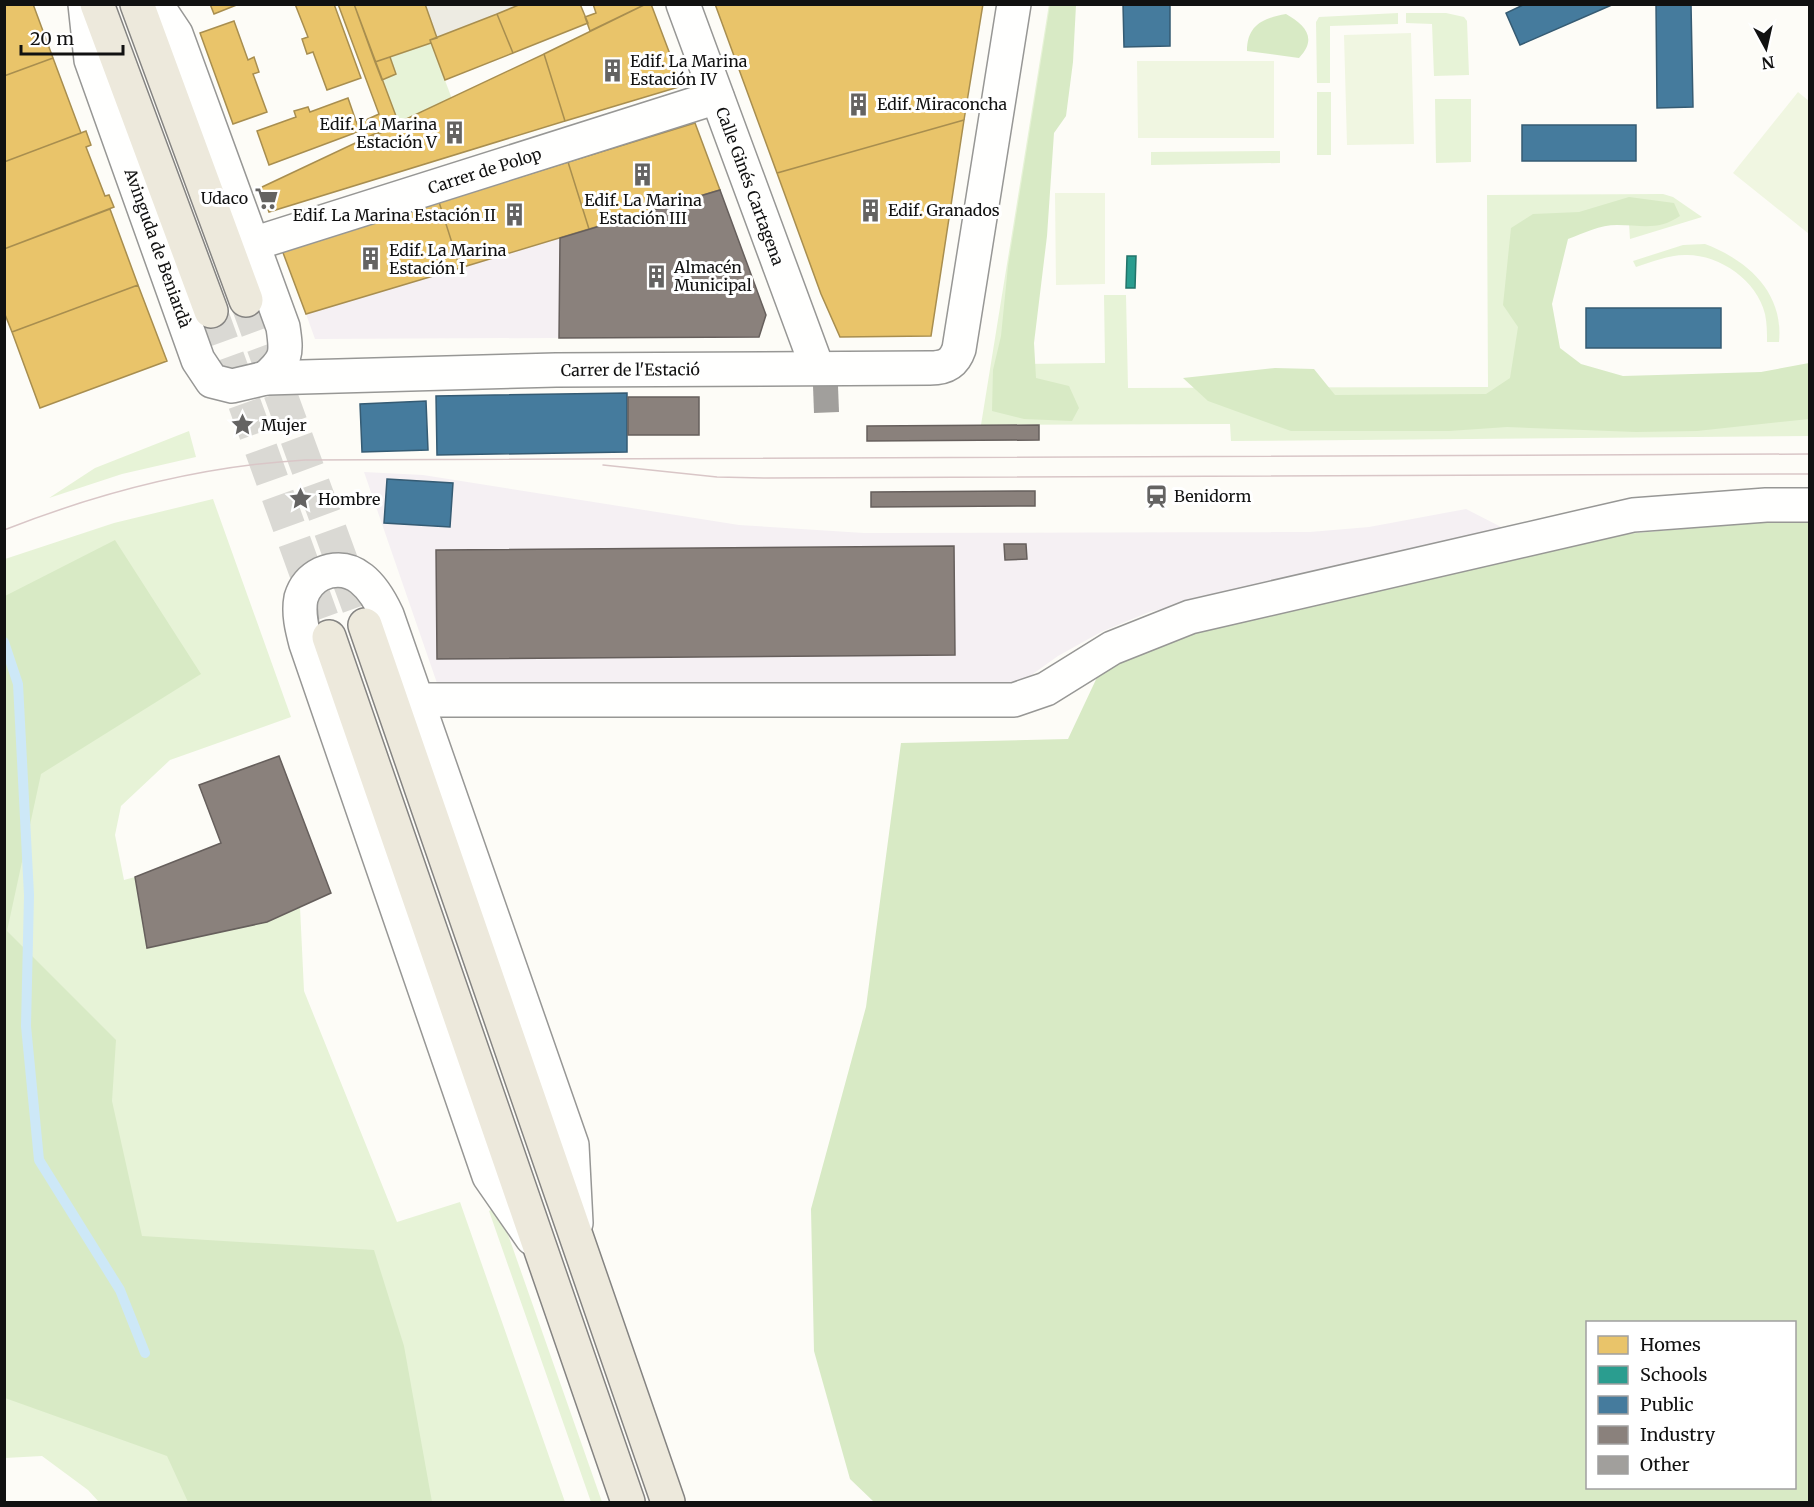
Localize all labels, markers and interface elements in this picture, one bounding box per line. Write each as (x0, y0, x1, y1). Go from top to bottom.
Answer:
scale bar (21, 18, 123, 56)
north arrow (1736, 18, 1796, 78)
text: 20 m (30, 27, 74, 50)
place label: Edif. La Marina Estación IV (630, 51, 748, 89)
text: N (1760, 52, 1776, 74)
building icon: Edif. La Marina Estación IV (599, 57, 625, 83)
building icon: Edif. Miraconcha (846, 91, 872, 117)
place label: Edif. Miraconcha (877, 94, 1008, 114)
street label: Calle Ginés Cartagena (712, 104, 789, 268)
place label: Edif. La Marina Estación V (320, 114, 437, 152)
building icon: Edif. La Marina Estación V (442, 120, 468, 146)
street label: Carrer de Polop (425, 143, 544, 198)
building icon: Edif. La Marina Estación III (630, 162, 656, 188)
street label: Avinguda de Beniardà (120, 165, 196, 331)
supermarket icon: Udaco (253, 185, 279, 211)
place label: Udaco (201, 188, 248, 208)
place label: Edif. La Marina Estación III (584, 190, 702, 228)
building icon: Edif. Granados (857, 197, 883, 223)
place label: Edif. Granados (888, 200, 1000, 220)
building icon: Edif. La Marina Estación II (501, 202, 527, 228)
place label: Edif. La Marina Estación II (293, 205, 496, 225)
place label: Edif. La Marina Estación I (389, 240, 507, 278)
building icon: Edif. La Marina Estación I (358, 246, 384, 272)
place label: Almacén Municipal (673, 257, 752, 295)
building icon: Almacén Municipal (643, 263, 669, 289)
street label: Carrer de l'Estació (561, 359, 700, 380)
place icon: Mujer (230, 412, 256, 438)
place label: Mujer (261, 415, 307, 435)
station icon: Benidorm (1143, 483, 1169, 509)
place icon: Hombre (287, 486, 313, 512)
place label: Benidorm (1174, 486, 1251, 506)
place label: Hombre (318, 489, 380, 509)
legend (1586, 1321, 1796, 1489)
text: Homes (1640, 1333, 1701, 1356)
text: Schools (1640, 1363, 1708, 1386)
text: Public (1640, 1393, 1694, 1416)
text: Industry (1640, 1423, 1716, 1446)
text: Other (1640, 1453, 1690, 1476)

